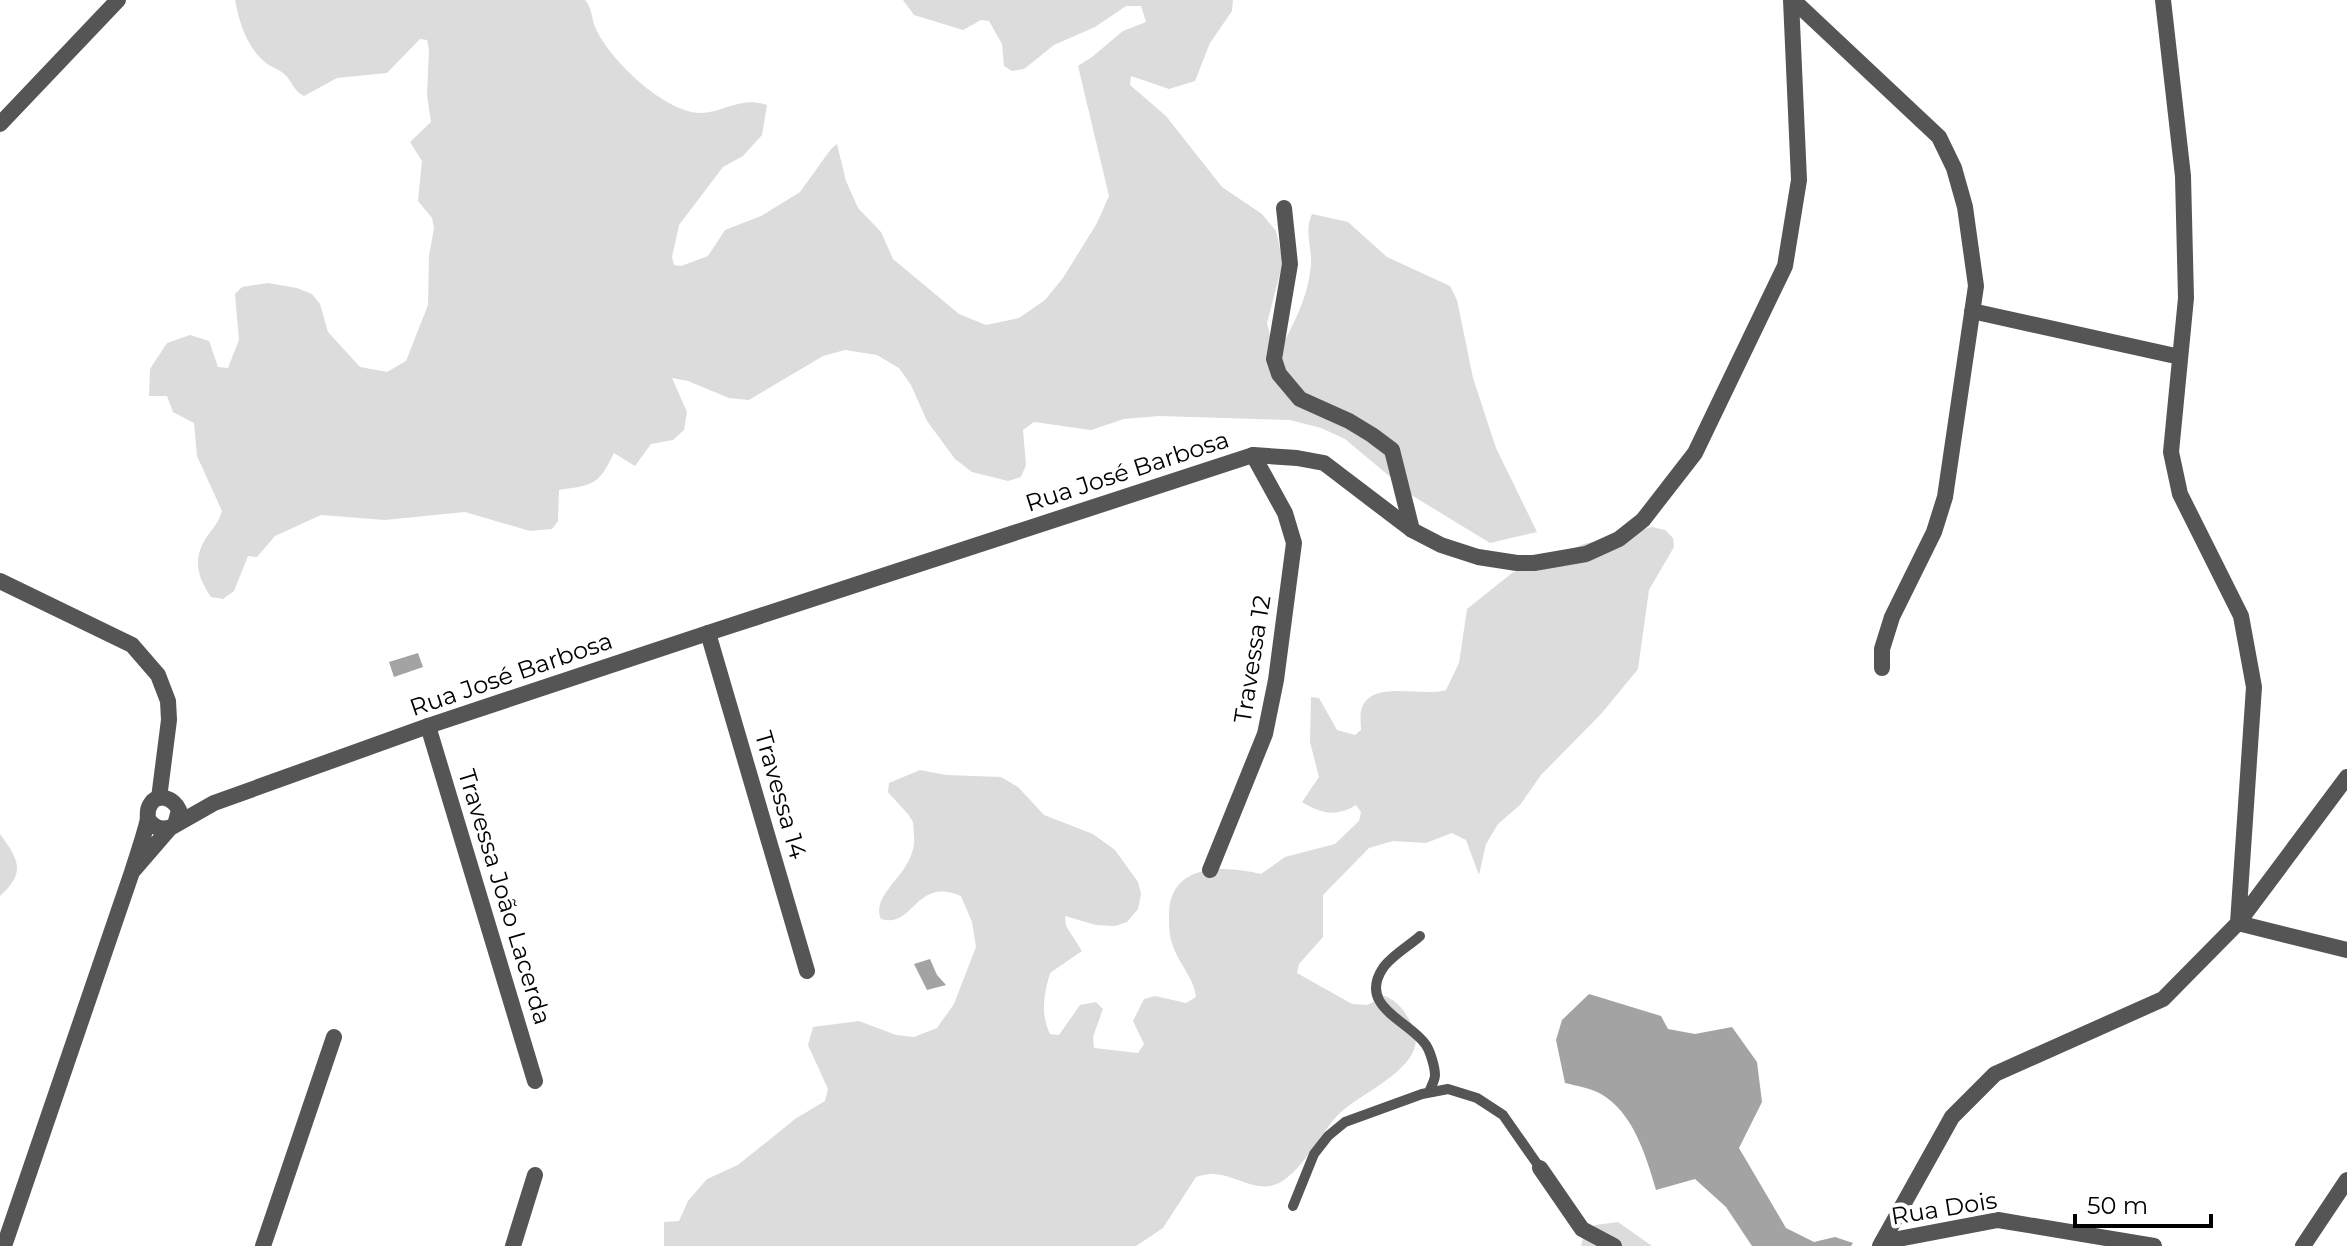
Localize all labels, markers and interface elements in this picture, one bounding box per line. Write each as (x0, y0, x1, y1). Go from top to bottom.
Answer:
street label: Rua José Barbosa (1022, 424, 1232, 518)
street label: Travessa 12 (1228, 593, 1276, 725)
street label: Rua José Barbosa (406, 626, 616, 722)
street label: Travessa 14 (749, 728, 813, 862)
street label: Travessa João Lacerda (452, 766, 558, 1028)
scale bar (2075, 1178, 2211, 1228)
street label: Rua Dois (1889, 1185, 1999, 1231)
text: 50 m (2087, 1191, 2148, 1220)

